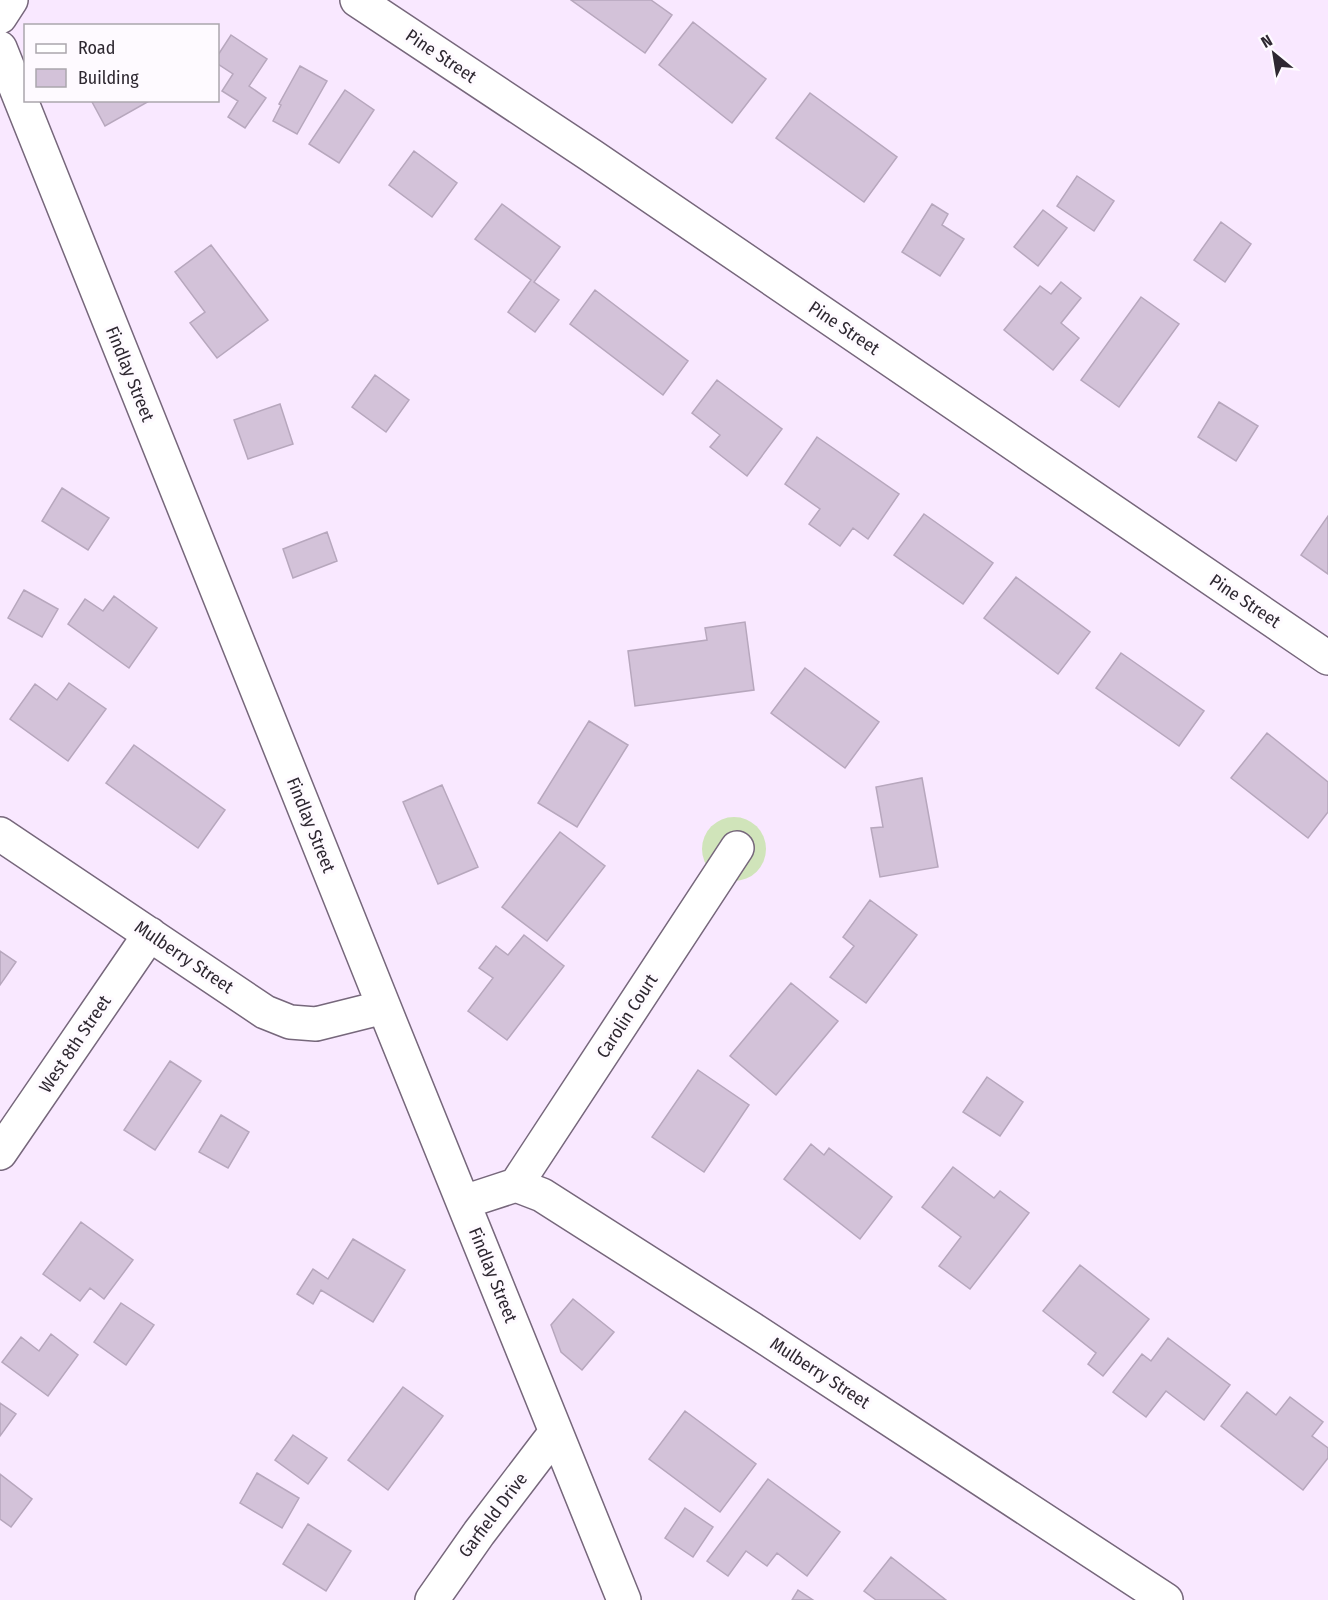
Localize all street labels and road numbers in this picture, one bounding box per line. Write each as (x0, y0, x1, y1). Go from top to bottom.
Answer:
street label: Pine Street (401, 24, 481, 88)
street label: Pine Street (804, 296, 884, 360)
street label: Findlay Street (101, 323, 159, 425)
street label: Pine Street (1205, 569, 1285, 633)
street label: Findlay Street (282, 774, 340, 876)
street label: Mulberry Street (130, 916, 238, 998)
street label: Carolin Court (592, 970, 662, 1062)
street label: West 8th Street (34, 991, 116, 1097)
street label: Findlay Street (464, 1224, 522, 1326)
street label: Mulberry Street (766, 1333, 874, 1413)
street label: Garfield Drive (454, 1468, 532, 1562)

